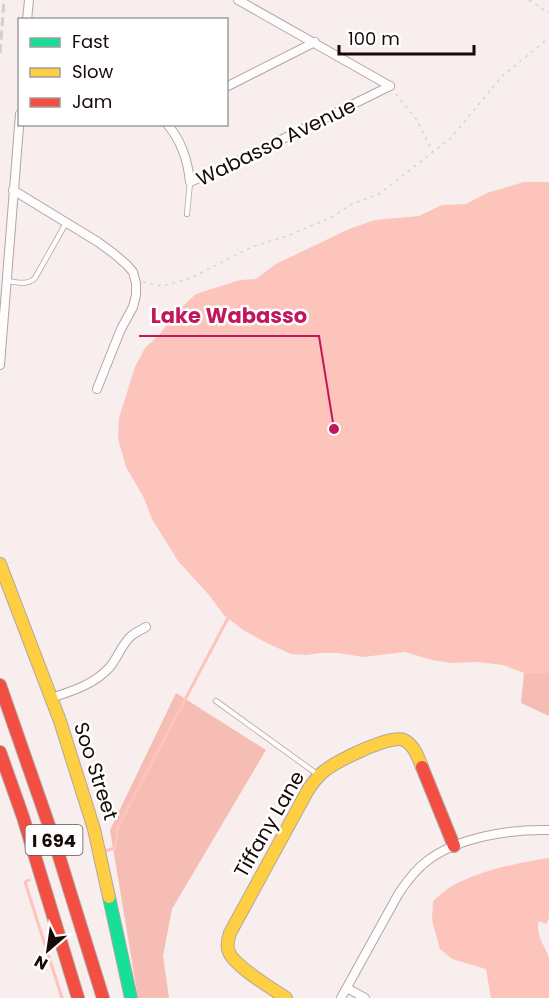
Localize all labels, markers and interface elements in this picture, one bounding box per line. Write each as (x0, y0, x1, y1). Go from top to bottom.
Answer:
legend (18, 18, 228, 126)
scale bar (339, 18, 474, 56)
text: 100 m (348, 26, 400, 51)
text: Fast (72, 29, 109, 54)
text: Slow (72, 59, 114, 84)
text: Jam (72, 89, 112, 114)
street label: Wabasso Avenue (192, 91, 360, 193)
callout: Lake Wabasso (139, 297, 319, 336)
text: Lake Wabasso (151, 301, 307, 330)
street label: Soo Street (67, 719, 125, 823)
street label: Tiffany Lane (227, 765, 311, 883)
road number: I 694 (26, 825, 82, 855)
north arrow (18, 920, 78, 980)
text: N (30, 950, 52, 976)

